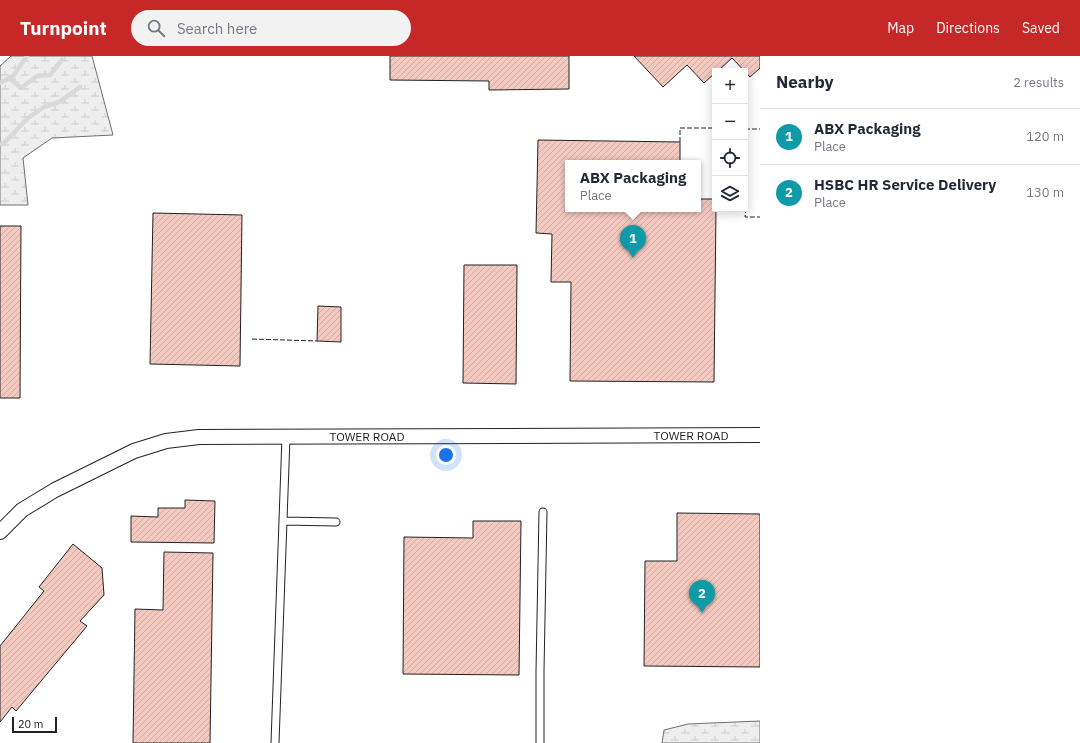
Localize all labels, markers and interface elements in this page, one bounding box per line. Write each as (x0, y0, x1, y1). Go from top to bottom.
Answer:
search box (131, 10, 411, 46)
text: Turnpoint (20, 16, 107, 40)
icon: search (145, 17, 167, 39)
text: Search here (177, 19, 257, 38)
text: Map (887, 19, 914, 37)
text: Directions (936, 19, 1000, 37)
text: Saved (1022, 19, 1060, 37)
map controls (712, 68, 748, 212)
button: + (712, 68, 748, 104)
text: Nearby (776, 71, 834, 93)
text: 2 results (1013, 74, 1064, 91)
button: − (712, 104, 748, 140)
text: ABX Packaging (814, 119, 921, 138)
text: 1 (785, 128, 793, 145)
text: 120 m (1026, 128, 1064, 145)
text: Place (814, 138, 846, 155)
button: locate (712, 140, 748, 176)
popup (565, 160, 701, 212)
text: ABX Packaging (580, 168, 686, 187)
text: HSBC HR Service Delivery (814, 175, 996, 194)
button: layers (712, 176, 748, 212)
text: 2 (785, 184, 793, 201)
text: 130 m (1026, 184, 1064, 201)
text: Place (580, 187, 612, 204)
text: Place (814, 194, 846, 211)
pin: 1 (620, 225, 646, 258)
street label: TOWER ROAD (654, 428, 728, 443)
street label: TOWER ROAD (330, 429, 404, 444)
your location (436, 445, 456, 465)
pin: 2 (689, 580, 715, 613)
scale bar (12, 715, 57, 734)
text: 20 m (18, 717, 43, 731)

